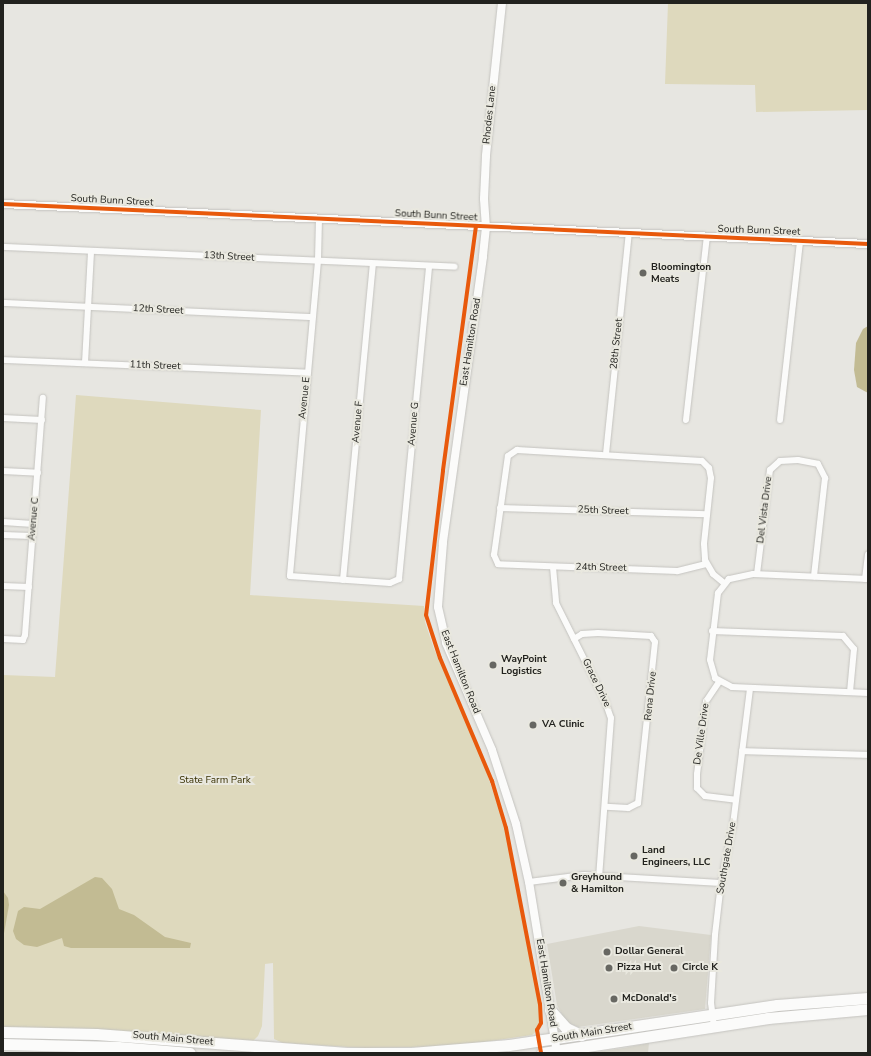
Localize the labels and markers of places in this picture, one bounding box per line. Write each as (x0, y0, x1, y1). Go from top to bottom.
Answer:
place label: Bloomington Meats (651, 261, 711, 284)
marker: Bloomington Meats (638, 268, 648, 278)
place label: WayPoint Logistics (501, 653, 546, 676)
marker: WayPoint Logistics (488, 660, 498, 670)
marker: VA Clinic (527, 719, 539, 731)
place label: VA Clinic (542, 719, 584, 731)
place label: Land Engineers, LLC (642, 844, 711, 868)
marker: Land Engineers, LLC (629, 851, 639, 861)
place label: Greyhound & Hamilton (571, 871, 624, 894)
marker: Greyhound & Hamilton (558, 878, 568, 888)
place label: Dollar General (615, 946, 683, 958)
marker: Dollar General (602, 947, 612, 957)
place label: Pizza Hut (617, 962, 661, 974)
place label: Circle K (682, 962, 718, 974)
marker: Pizza Hut (604, 963, 614, 973)
marker: Circle K (669, 963, 679, 973)
place label: McDonald's (622, 993, 677, 1005)
marker: McDonald's (609, 994, 619, 1004)

